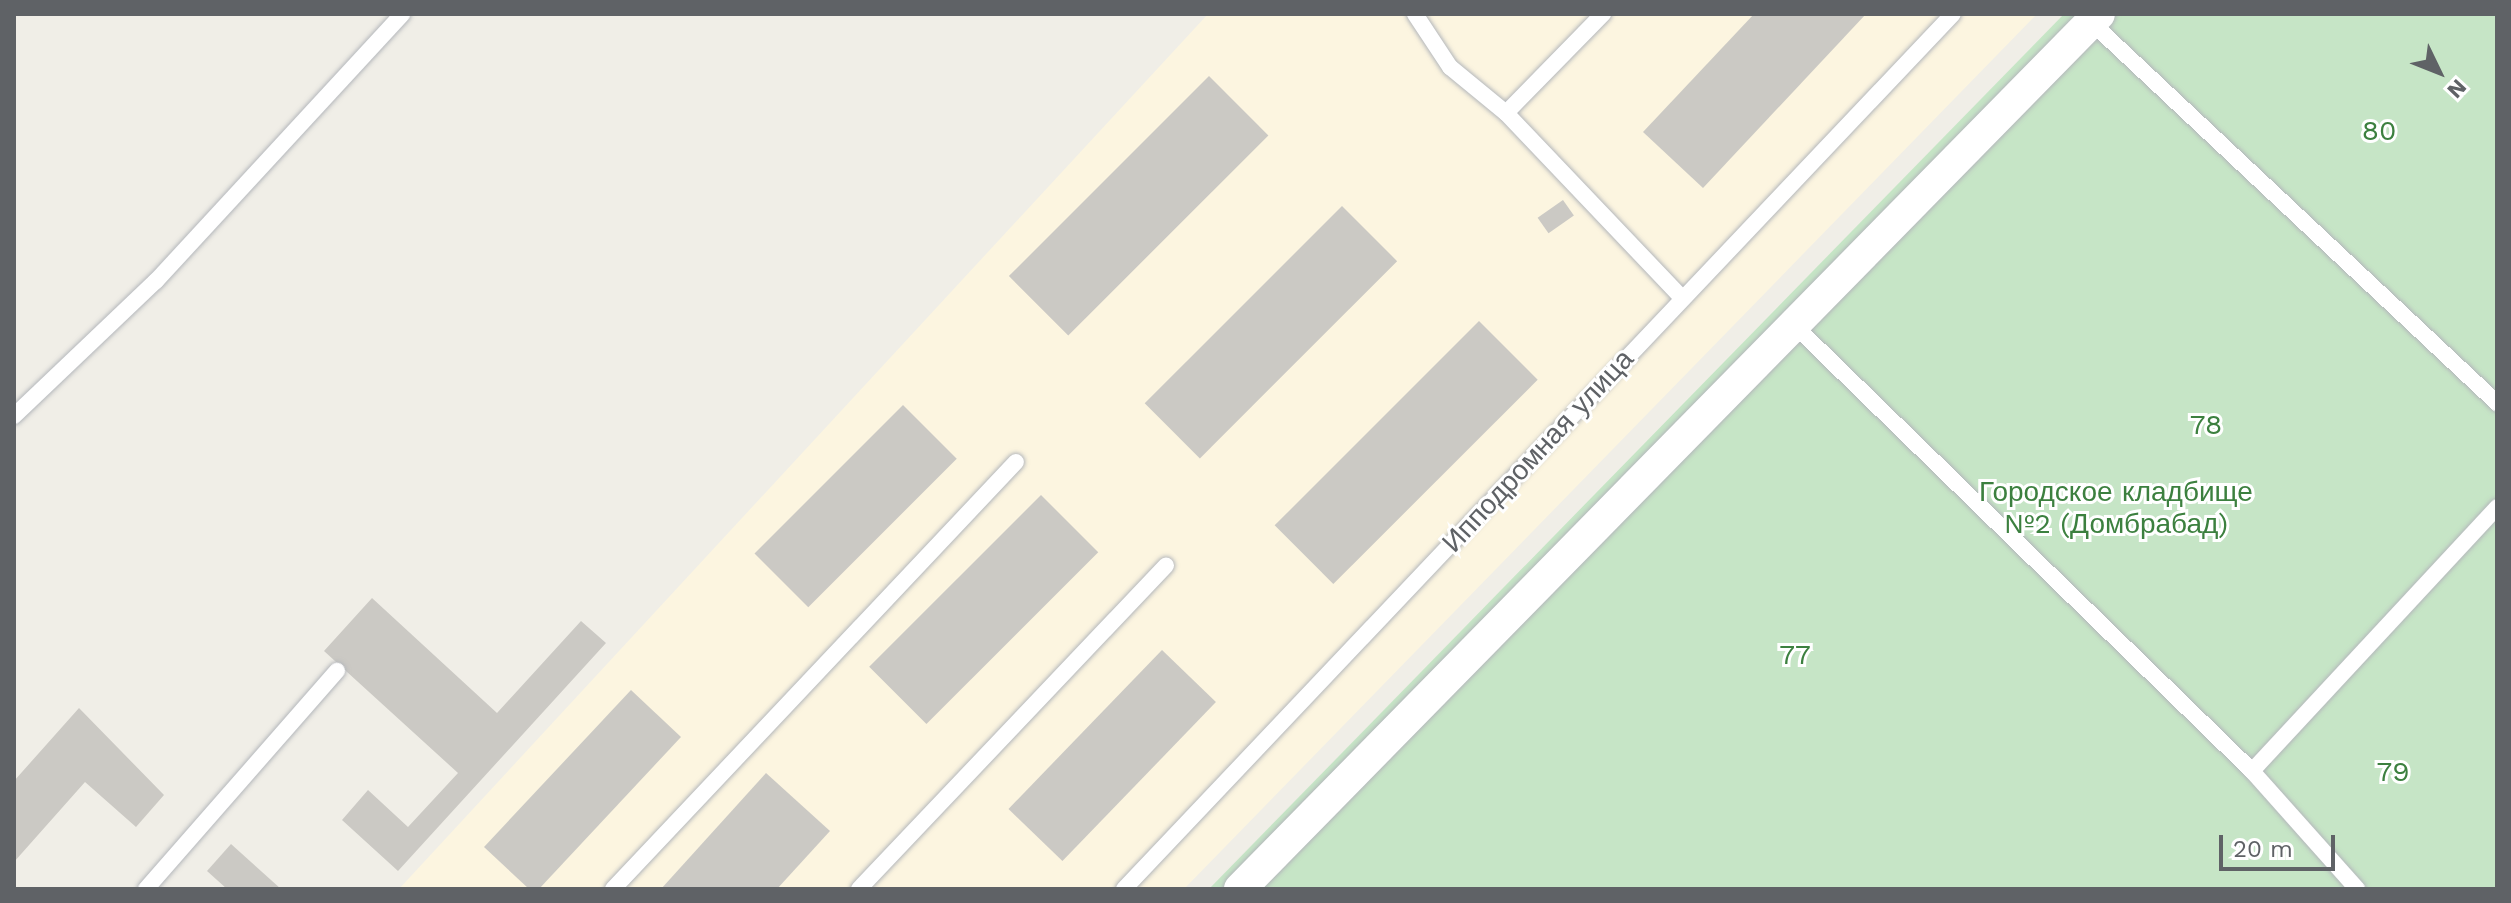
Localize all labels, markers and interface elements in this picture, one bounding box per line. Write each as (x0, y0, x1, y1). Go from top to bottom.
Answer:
north arrow (2399, 32, 2479, 112)
text: N (2442, 74, 2472, 103)
park label: 80 (2362, 114, 2396, 148)
street label: Ипподромная улица (1435, 343, 1641, 559)
park label: 78 (2190, 408, 2222, 442)
park label: Городское кладбище №2 (Домбрабад) (1979, 475, 2253, 541)
park label: 77 (1779, 638, 1811, 672)
park label: 79 (2377, 755, 2409, 789)
scale bar (2223, 819, 2339, 869)
text: 20 m (2233, 835, 2293, 863)

